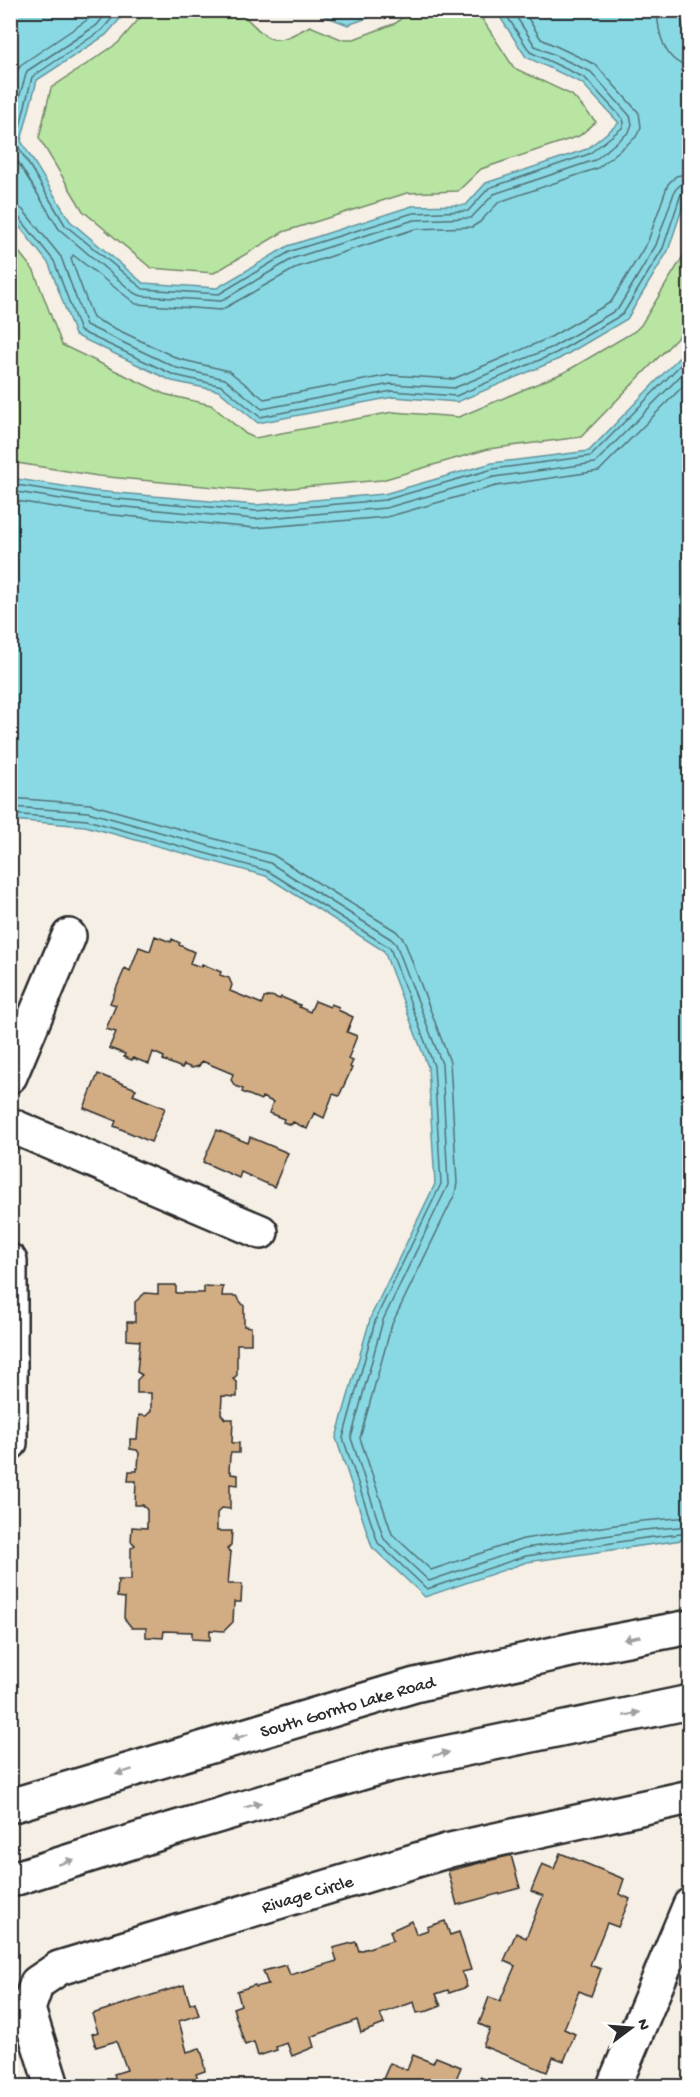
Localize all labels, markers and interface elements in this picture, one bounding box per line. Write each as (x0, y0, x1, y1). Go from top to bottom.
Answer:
one-way arrow (622, 1634, 641, 1643)
street label: South Gornto Lake Road (258, 1672, 439, 1744)
one-way arrow (622, 1709, 641, 1718)
one-way arrow (231, 1733, 249, 1742)
one-way arrow (431, 1749, 450, 1758)
one-way arrow (115, 1768, 133, 1777)
one-way arrow (244, 1800, 262, 1809)
one-way arrow (57, 1857, 75, 1866)
street label: Rivage Circle (260, 1872, 357, 1919)
north arrow (601, 1998, 661, 2058)
text: N (631, 2017, 653, 2033)

